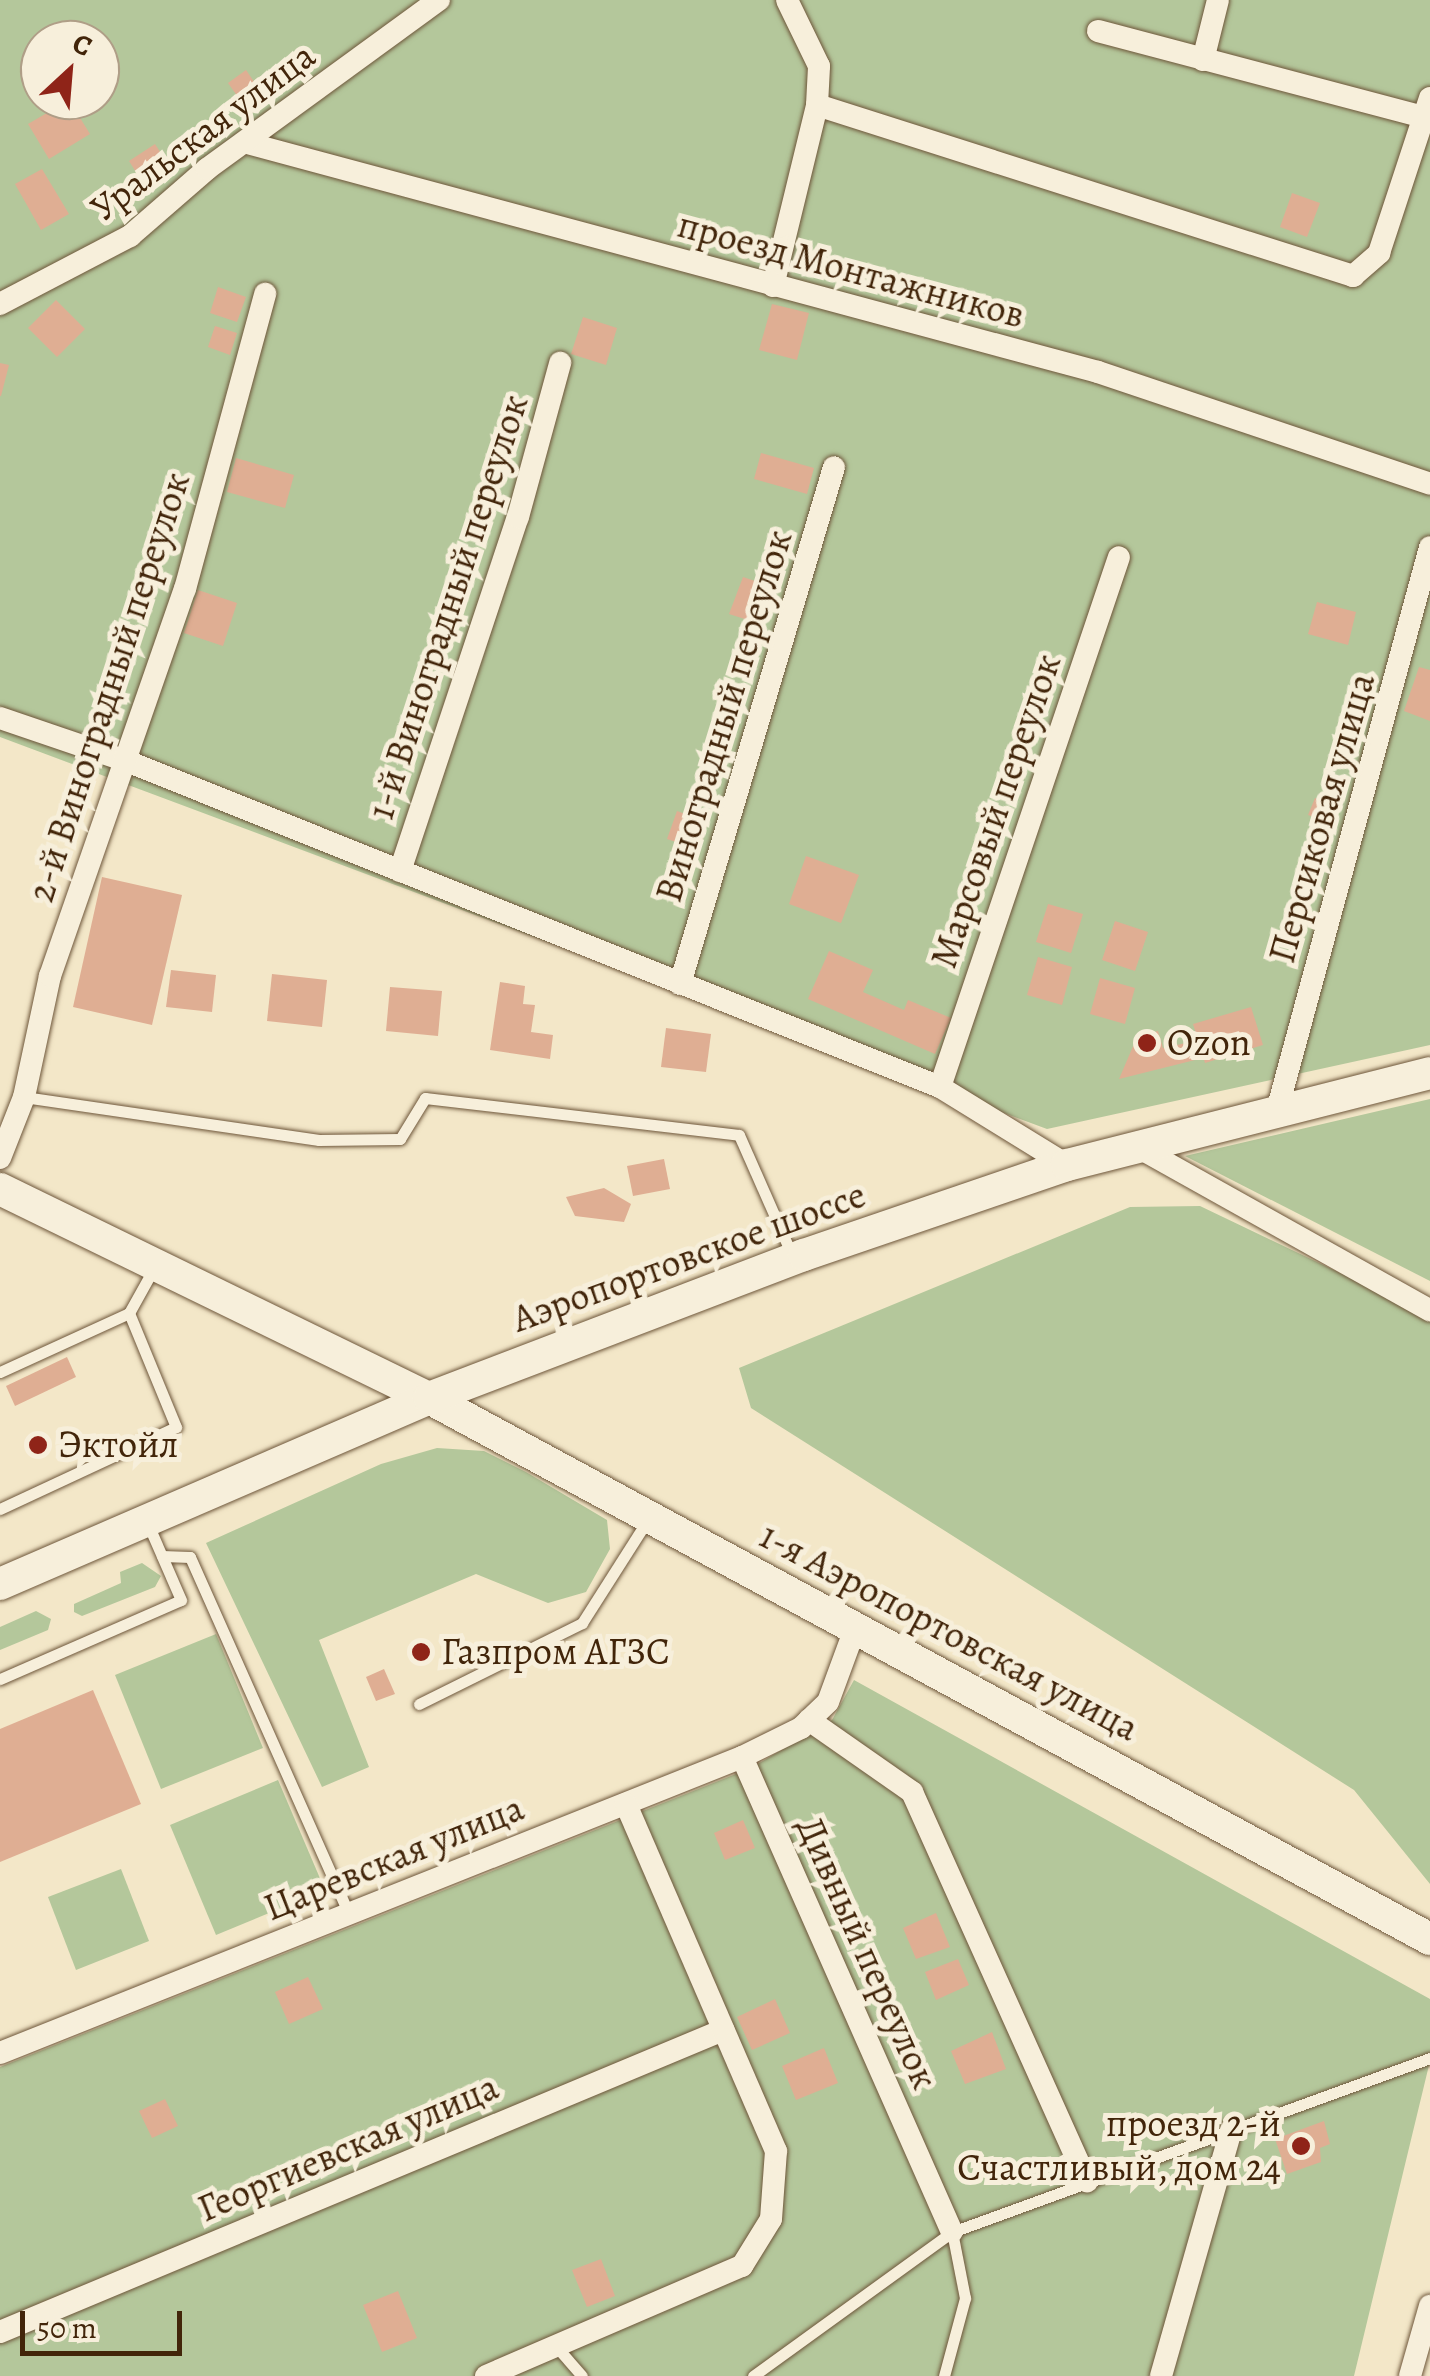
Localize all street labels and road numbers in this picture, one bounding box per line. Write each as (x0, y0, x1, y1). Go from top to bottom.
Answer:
street label: Уральская улица (82, 33, 324, 231)
street label: проезд Монтажников (673, 202, 1029, 338)
street label: 1-й Виноградный переулок (358, 389, 538, 825)
street label: 2-й Виноградный переулок (18, 467, 200, 907)
street label: Виноградный переулок (646, 525, 802, 907)
street label: Марсовый переулок (921, 648, 1071, 974)
street label: Персиковая улица (1259, 668, 1385, 968)
street label: Аэропортовское шоссе (506, 1172, 872, 1342)
street label: 1-я Аэропортовская улица (752, 1513, 1146, 1751)
street label: Царевская улица (258, 1785, 530, 1931)
street label: Дивный переулок (787, 1810, 947, 2096)
street label: Георгиевская улица (191, 2064, 505, 2232)

